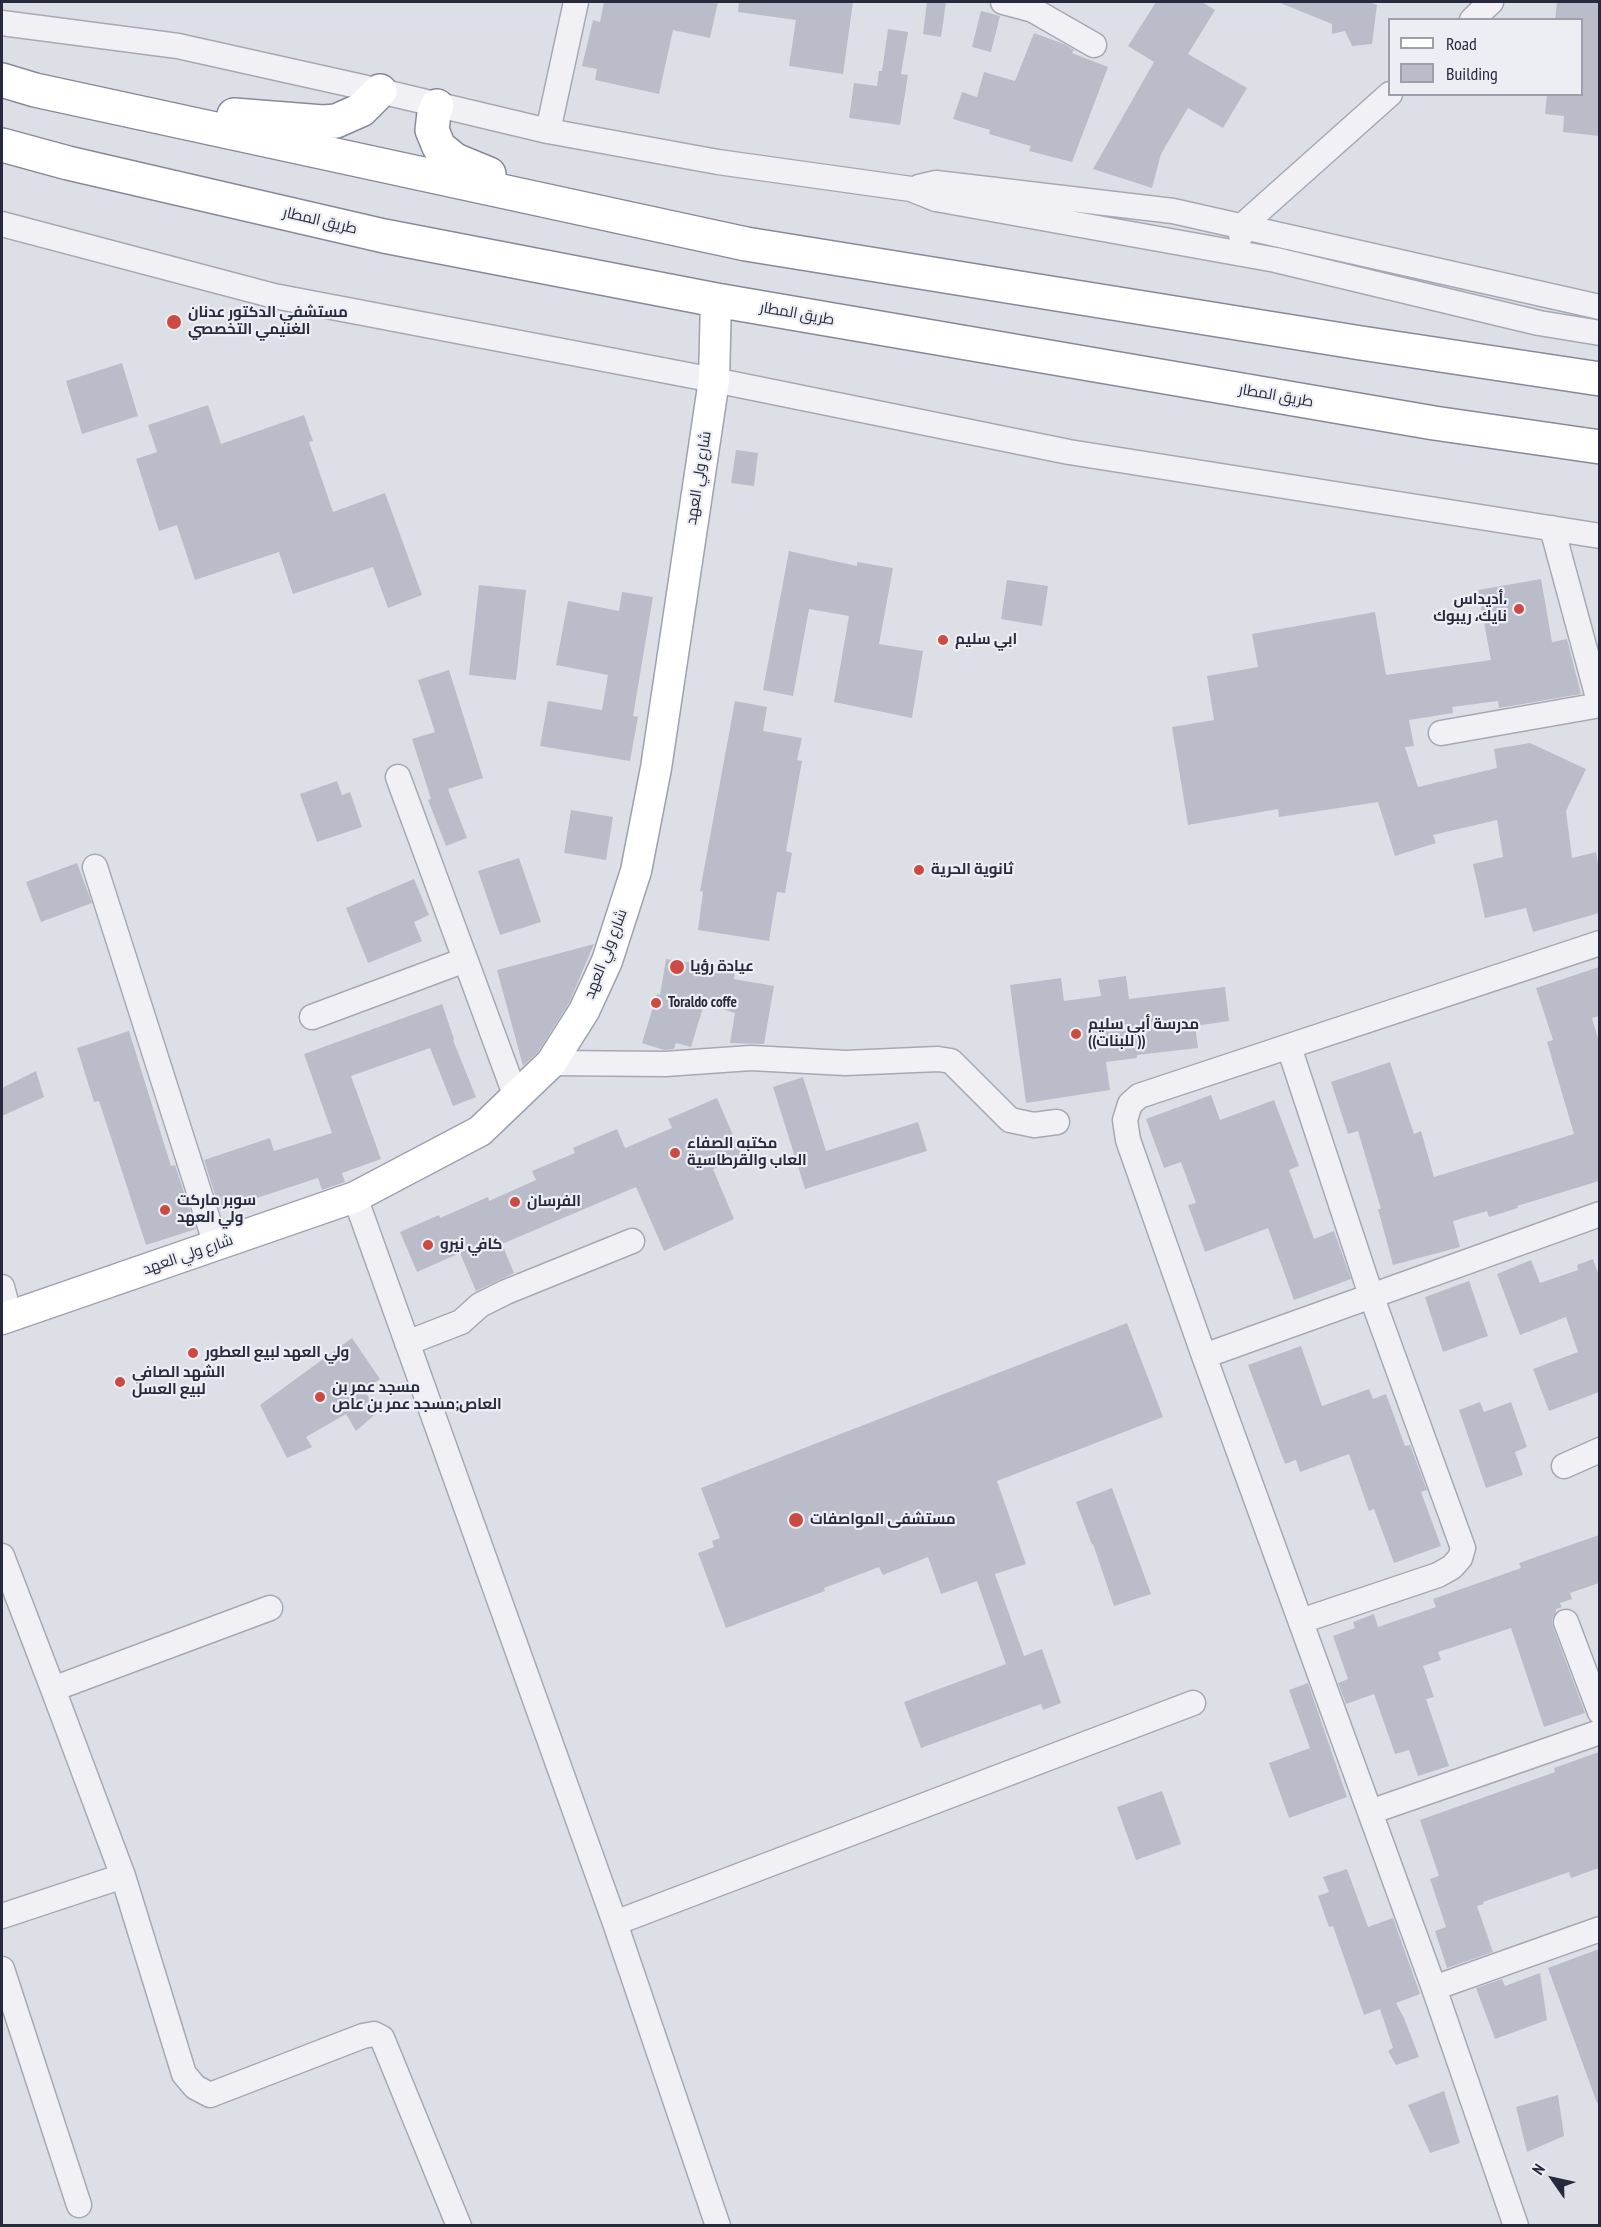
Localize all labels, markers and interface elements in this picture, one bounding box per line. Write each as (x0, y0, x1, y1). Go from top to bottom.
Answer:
legend (1388, 18, 1583, 96)
text: Road (1446, 32, 1477, 55)
text: Building (1446, 62, 1498, 85)
street label: طريق المطار (281, 204, 359, 238)
street label: طريق المطار (758, 299, 836, 329)
place label: مستشفي الدكتور عدنان الغنيمي التخصصي (188, 304, 348, 339)
marker: مستشفي الدكتور عدنان الغنيمي التخصصي (165, 313, 183, 331)
street label: طريق المطار (1237, 381, 1315, 411)
street label: شارع ولي العهد (683, 430, 715, 526)
place label: أديداس، نايك، ريبوك (1433, 591, 1507, 626)
marker: أديداس، نايك، ريبوك (1512, 602, 1526, 616)
place label: ابي سليم (955, 631, 1017, 649)
marker: ابي سليم (936, 633, 950, 647)
place label: ثانوية الحرية (931, 861, 1013, 879)
marker: ثانوية الحرية (912, 863, 926, 877)
street label: شارع ولي العهد (581, 907, 631, 1001)
marker: عيادة رؤيا (668, 958, 686, 976)
place label: عيادة رؤيا (690, 958, 754, 976)
place label: Toraldo coffe (668, 994, 737, 1012)
marker: Toraldo coffe (649, 996, 663, 1010)
place label: مدرسة أبي سليم ((للبنات )) (1088, 1016, 1199, 1051)
marker: مدرسة أبي سليم ((للبنات )) (1069, 1027, 1083, 1041)
place label: مكتبه الصفاء العاب والقرطاسية (687, 1135, 807, 1170)
marker: مكتبه الصفاء العاب والقرطاسية (668, 1146, 682, 1160)
place label: سوبر ماركت ولي العهد (177, 1192, 256, 1227)
place label: الفرسان (527, 1193, 581, 1211)
marker: الفرسان (508, 1195, 522, 1209)
marker: سوبر ماركت ولي العهد (158, 1203, 172, 1217)
street label: شارع ولي العهد (140, 1231, 236, 1279)
place label: كافي نيرو (440, 1236, 502, 1254)
marker: كافي نيرو (421, 1238, 435, 1252)
place label: ولي العهد لبيع العطور (205, 1344, 349, 1362)
marker: ولي العهد لبيع العطور (186, 1346, 200, 1360)
place label: الشهد الصافي لبيع العسل (132, 1364, 225, 1399)
marker: الشهد الصافي لبيع العسل (113, 1375, 127, 1389)
place label: مسجد عمر بن العاص;مسجد عمر بن عاص (332, 1379, 502, 1414)
marker: مسجد عمر بن العاص;مسجد عمر بن عاص (313, 1390, 327, 1404)
marker: مستشفى المواصفات (787, 1511, 805, 1529)
place label: مستشفى المواصفات (810, 1511, 956, 1529)
north arrow (1523, 2149, 1583, 2209)
text: N (1527, 2160, 1549, 2178)

